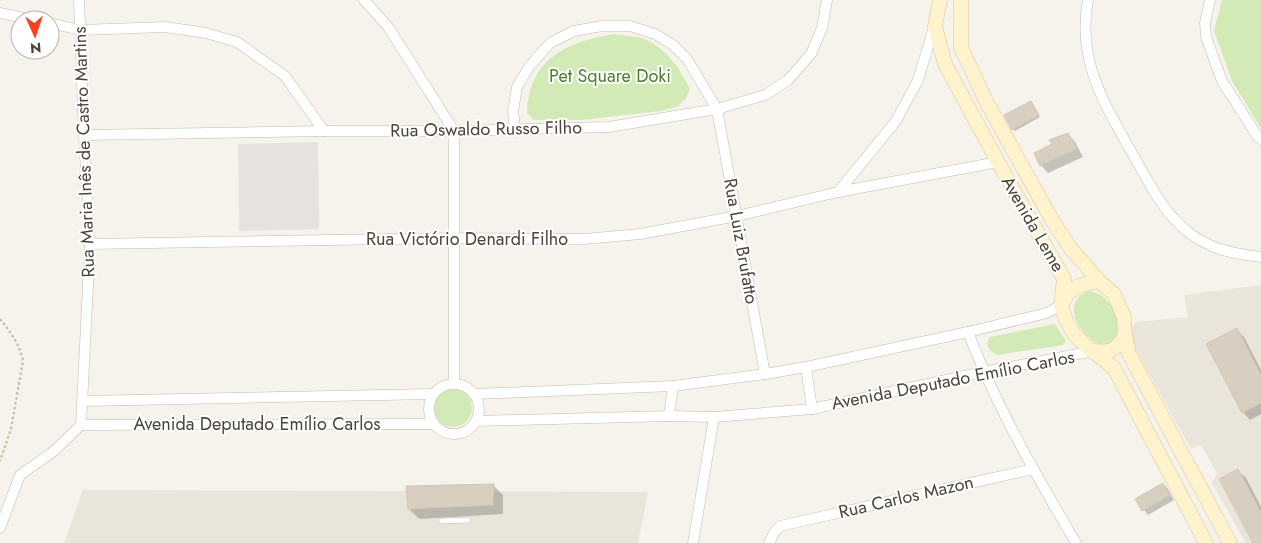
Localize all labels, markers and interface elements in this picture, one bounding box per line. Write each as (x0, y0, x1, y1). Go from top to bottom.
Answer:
north arrow (10, 10, 60, 60)
street label: Rua Maria Inês de Castro Martins (67, 26, 101, 278)
text: N (30, 38, 42, 58)
park label: Pet Square Doki (549, 63, 671, 89)
street label: Rua Oswaldo Russo Filho (390, 114, 582, 144)
street label: Avenida Leme (995, 171, 1071, 277)
street label: Rua Luiz Brufatto (717, 176, 765, 306)
street label: Rua Victório Denardi Filho (366, 226, 568, 252)
street label: Avenida Deputado Emílio Carlos (829, 344, 1077, 416)
street label: Avenida Deputado Emílio Carlos (133, 411, 381, 437)
street label: Rua Carlos Mazon (836, 469, 976, 525)

